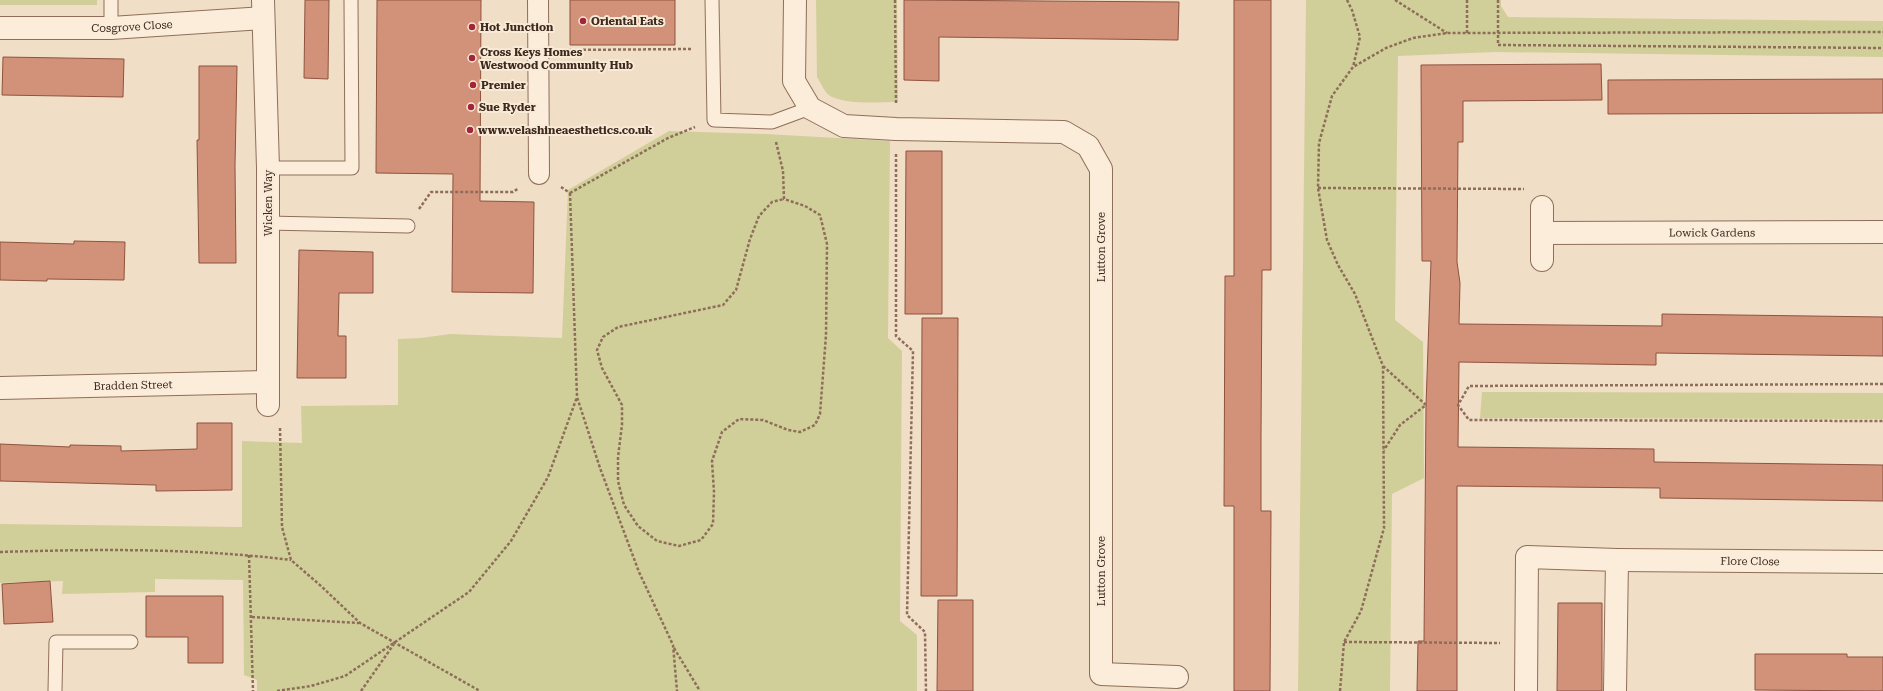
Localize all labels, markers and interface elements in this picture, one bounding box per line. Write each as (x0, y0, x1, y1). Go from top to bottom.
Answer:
place label: Oriental Eats (591, 15, 664, 28)
marker: Oriental Eats (578, 16, 588, 26)
street label: Cosgrove Close (91, 17, 173, 35)
place label: Hot Junction (480, 21, 554, 34)
marker: Hot Junction (467, 22, 477, 32)
place label: Cross Keys Homes Westwood Community Hub (480, 46, 633, 72)
marker: Cross Keys Homes Westwood Community Hub (467, 53, 477, 63)
place label: Premier (481, 79, 526, 92)
marker: Premier (468, 80, 478, 90)
place label: Sue Ryder (479, 101, 536, 114)
marker: Sue Ryder (466, 102, 476, 112)
place label: www.velashineaesthetics.co.uk (478, 124, 653, 137)
marker: www.velashineaesthetics.co.uk (465, 125, 475, 135)
street label: Wicken Way (262, 169, 275, 236)
street label: Lutton Grove (1095, 212, 1108, 282)
street label: Lowick Gardens (1669, 226, 1755, 239)
street label: Bradden Street (93, 378, 173, 392)
street label: Lutton Grove (1095, 536, 1108, 606)
street label: Flore Close (1720, 554, 1780, 568)

